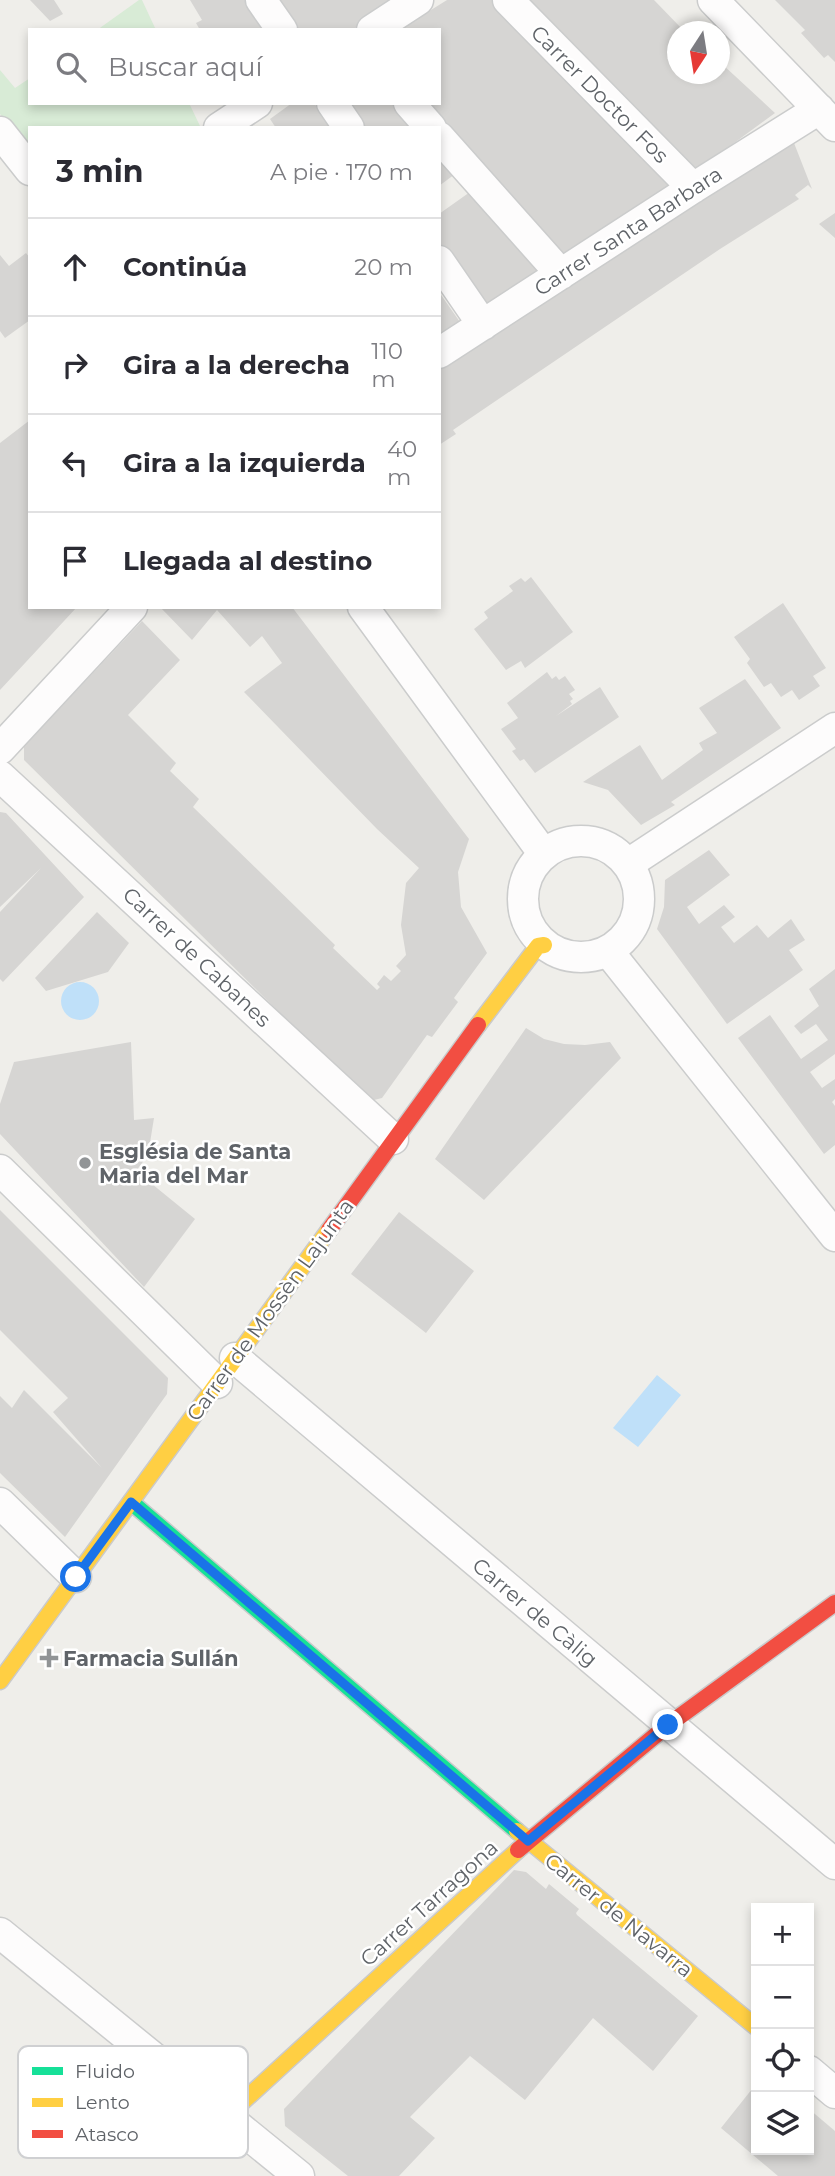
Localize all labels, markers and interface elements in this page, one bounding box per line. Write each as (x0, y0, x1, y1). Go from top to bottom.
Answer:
street label: Carrer Doctor Fos (526, 20, 674, 168)
north arrow (667, 21, 730, 84)
search box (28, 28, 441, 105)
icon: search (52, 48, 90, 86)
text: Buscar aquí (108, 51, 262, 83)
text: 3 min (56, 153, 143, 190)
text: A pie · 170 m (270, 158, 413, 186)
street label: Carrer Santa Barbara (530, 161, 726, 301)
icon: ahead (56, 248, 94, 286)
text: Continúa (123, 251, 247, 283)
text: 20 m (354, 253, 413, 281)
text: 110 m (371, 337, 403, 393)
icon: right (56, 346, 94, 384)
text: Gira a la derecha (123, 349, 350, 381)
text: 40 m (387, 435, 417, 491)
icon: left (56, 444, 94, 482)
text: Gira a la izquierda (123, 447, 366, 479)
icon: arrive (56, 542, 94, 580)
text: Llegada al destino (123, 545, 372, 577)
street label: Carrer de Cabanes (118, 882, 276, 1032)
place label: Església de Santa Maria del Mar (99, 1139, 291, 1188)
marker: Església de Santa Maria del Mar (77, 1155, 93, 1171)
street label: Carrer de Mossèn Lajunta (181, 1194, 359, 1426)
street label: Carrer de Càlig (467, 1552, 603, 1672)
route start (60, 1561, 91, 1592)
place label: Farmacia Sullán (63, 1646, 239, 1671)
marker: Farmacia Sullán (41, 1650, 57, 1666)
route end (652, 1709, 683, 1740)
street label: Carrer Tarragona (355, 1835, 503, 1971)
street label: Carrer de Navarra (540, 1848, 698, 1982)
map controls (751, 1903, 814, 2155)
button: + (751, 1903, 814, 1966)
button: − (751, 1966, 814, 2029)
button: locate (751, 2029, 814, 2092)
legend (18, 2046, 248, 2158)
text: Fluido (75, 2060, 135, 2083)
text: Lento (75, 2091, 130, 2114)
button: layers (751, 2092, 814, 2155)
text: Atasco (75, 2123, 139, 2146)

